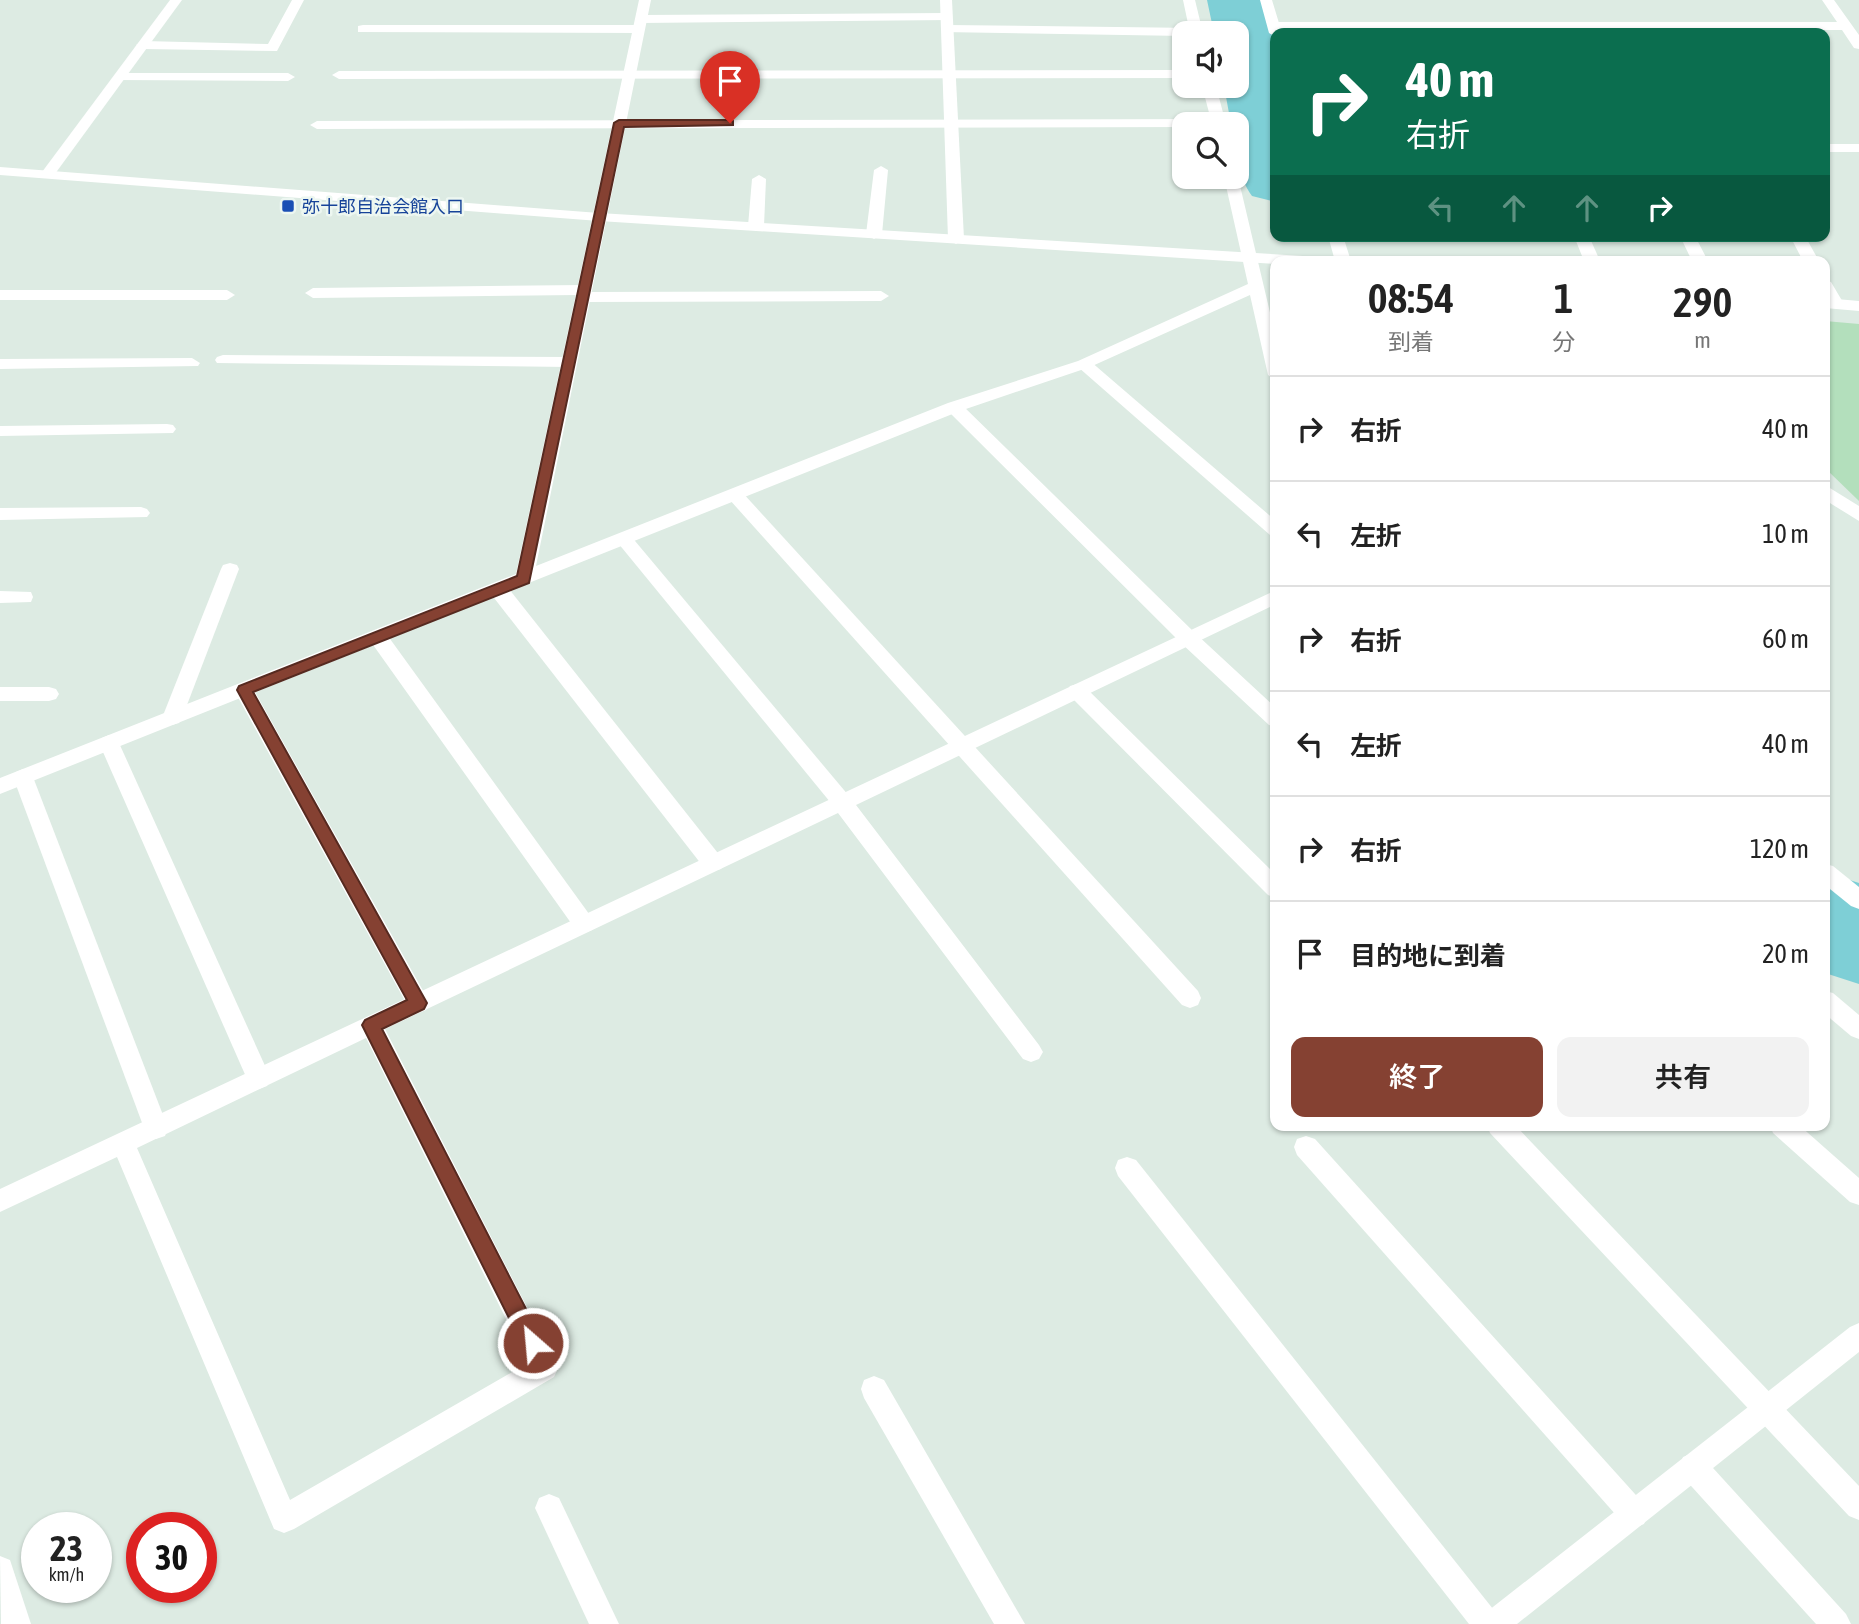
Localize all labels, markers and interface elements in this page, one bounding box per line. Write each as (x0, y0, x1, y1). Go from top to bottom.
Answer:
map controls (1172, 21, 1249, 189)
button: sound (1172, 21, 1249, 98)
pin (700, 51, 760, 123)
text: 40 m (1406, 51, 1494, 107)
icon: right (1291, 56, 1382, 147)
icon: arrive (711, 62, 749, 100)
button: search (1172, 112, 1249, 189)
text: 右折 (1406, 116, 1470, 153)
icon: left (1422, 189, 1460, 227)
icon: ahead (1495, 189, 1533, 227)
icon: ahead (1568, 189, 1606, 227)
icon: right (1641, 189, 1679, 227)
place label: 弥十郎自治会館入口 (302, 196, 464, 217)
marker: 弥十郎自治会館入口 (280, 198, 296, 214)
text: 08:54 (1368, 274, 1454, 322)
text: 1 (1554, 274, 1573, 322)
text: 290 (1673, 278, 1732, 326)
text: m (1694, 327, 1711, 353)
text: 到着 (1388, 329, 1434, 355)
text: 分 (1552, 329, 1575, 355)
icon: right (1291, 410, 1329, 448)
text: 40 m (1762, 414, 1809, 444)
text: 右折 (1350, 416, 1402, 446)
icon: left (1291, 515, 1329, 553)
text: 10 m (1762, 519, 1809, 549)
text: 左折 (1350, 521, 1402, 551)
icon: right (1291, 620, 1329, 658)
text: 60 m (1762, 624, 1809, 654)
text: 右折 (1350, 626, 1402, 656)
icon: left (1291, 725, 1329, 763)
text: 40 m (1762, 729, 1809, 759)
text: 左折 (1350, 731, 1402, 761)
icon: right (1291, 830, 1329, 868)
text: 120 m (1750, 834, 1809, 864)
text: 右折 (1350, 836, 1402, 866)
icon: arrive (1291, 935, 1329, 973)
text: 20 m (1762, 939, 1809, 969)
text: 目的地に到着 (1350, 941, 1506, 971)
button: 終了 (1291, 1037, 1543, 1117)
button: 共有 (1557, 1037, 1809, 1117)
position arrow (496, 1306, 570, 1380)
speed limit sign: 30 (126, 1512, 217, 1603)
text: 23 (50, 1528, 83, 1568)
text: km/h (49, 1564, 84, 1585)

